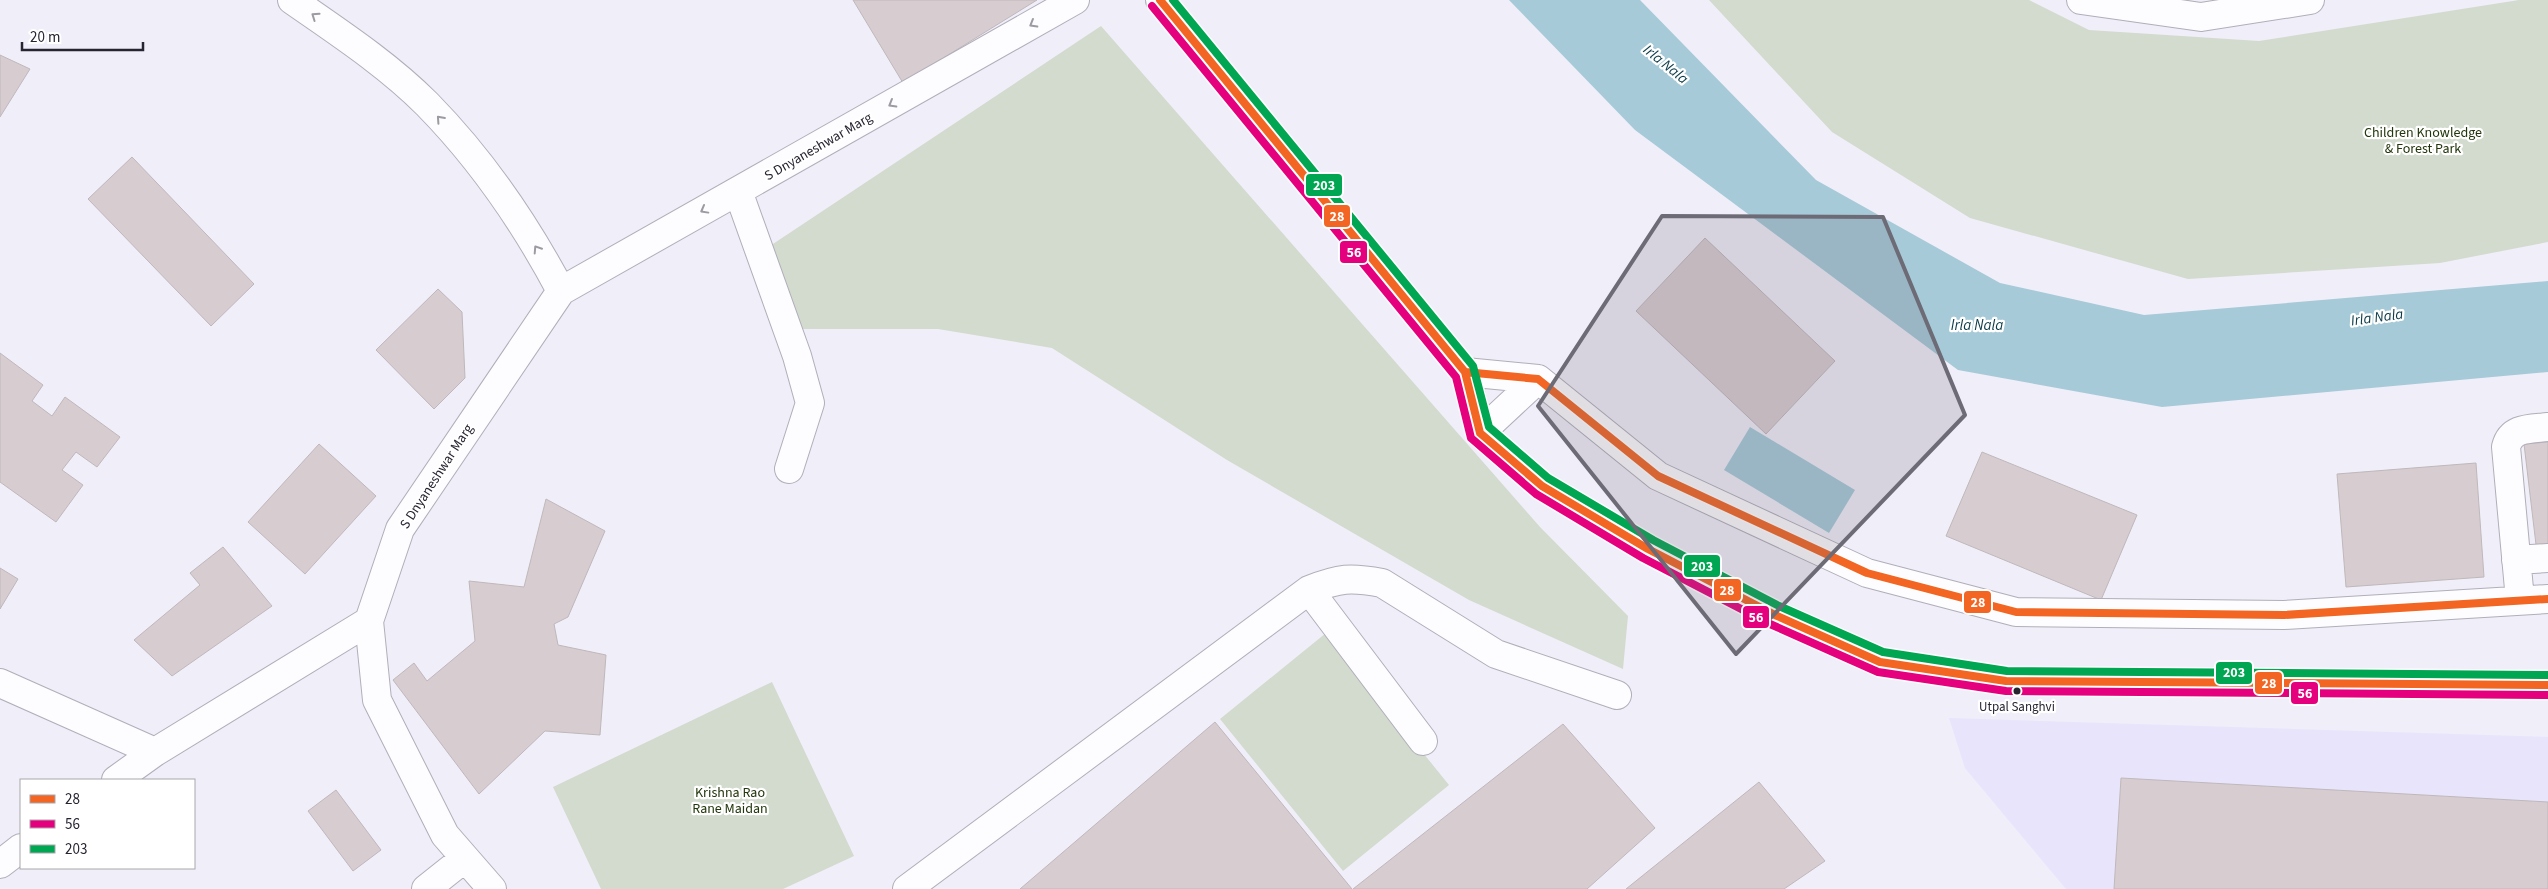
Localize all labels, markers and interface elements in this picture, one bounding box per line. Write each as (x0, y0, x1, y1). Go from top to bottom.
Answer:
one-way arrow (311, 13, 321, 22)
one-way arrow (1029, 18, 1038, 28)
scale bar (22, 20, 144, 52)
text: 20 m (30, 27, 60, 48)
water label: Irla Nala (1639, 40, 1693, 89)
one-way arrow (888, 98, 897, 108)
street label: S Dnyaneshwar Marg (761, 108, 876, 186)
one-way arrow (437, 115, 446, 124)
park label: Children Knowledge & Forest Park (2364, 123, 2482, 159)
line badge: 203 (1305, 173, 1343, 197)
text: 203 (1313, 176, 1335, 196)
one-way arrow (701, 204, 710, 214)
line badge: 28 (1323, 204, 1351, 228)
text: 28 (1330, 207, 1344, 227)
line badge: 56 (1339, 240, 1368, 264)
text: 56 (1347, 243, 1361, 263)
one-way arrow (534, 245, 544, 254)
water label: Irla Nala (2350, 303, 2405, 332)
water label: Irla Nala (1951, 315, 2003, 336)
street label: S Dnyaneshwar Marg (395, 420, 478, 533)
line badge: 203 (1683, 554, 1721, 578)
text: 203 (1691, 557, 1713, 577)
line badge: 28 (1713, 578, 1742, 602)
text: 28 (1720, 581, 1734, 601)
line badge: 28 (1963, 590, 1992, 614)
text: 28 (1971, 593, 1985, 613)
line badge: 56 (1742, 605, 1770, 629)
text: 56 (1749, 608, 1763, 628)
line badge: 203 (2215, 661, 2253, 685)
text: 203 (2223, 663, 2245, 683)
line badge: 28 (2254, 671, 2283, 695)
text: 28 (2262, 674, 2276, 694)
line badge: 56 (2290, 681, 2319, 705)
text: 56 (2298, 684, 2312, 704)
marker: Utpal Sanghvi (2012, 686, 2022, 696)
place label: Utpal Sanghvi (1979, 698, 2055, 716)
legend (20, 779, 195, 869)
park label: Krishna Rao Rane Maidan (692, 783, 768, 819)
text: 28 (65, 789, 80, 810)
text: 56 (65, 814, 80, 835)
text: 203 (65, 839, 87, 860)

